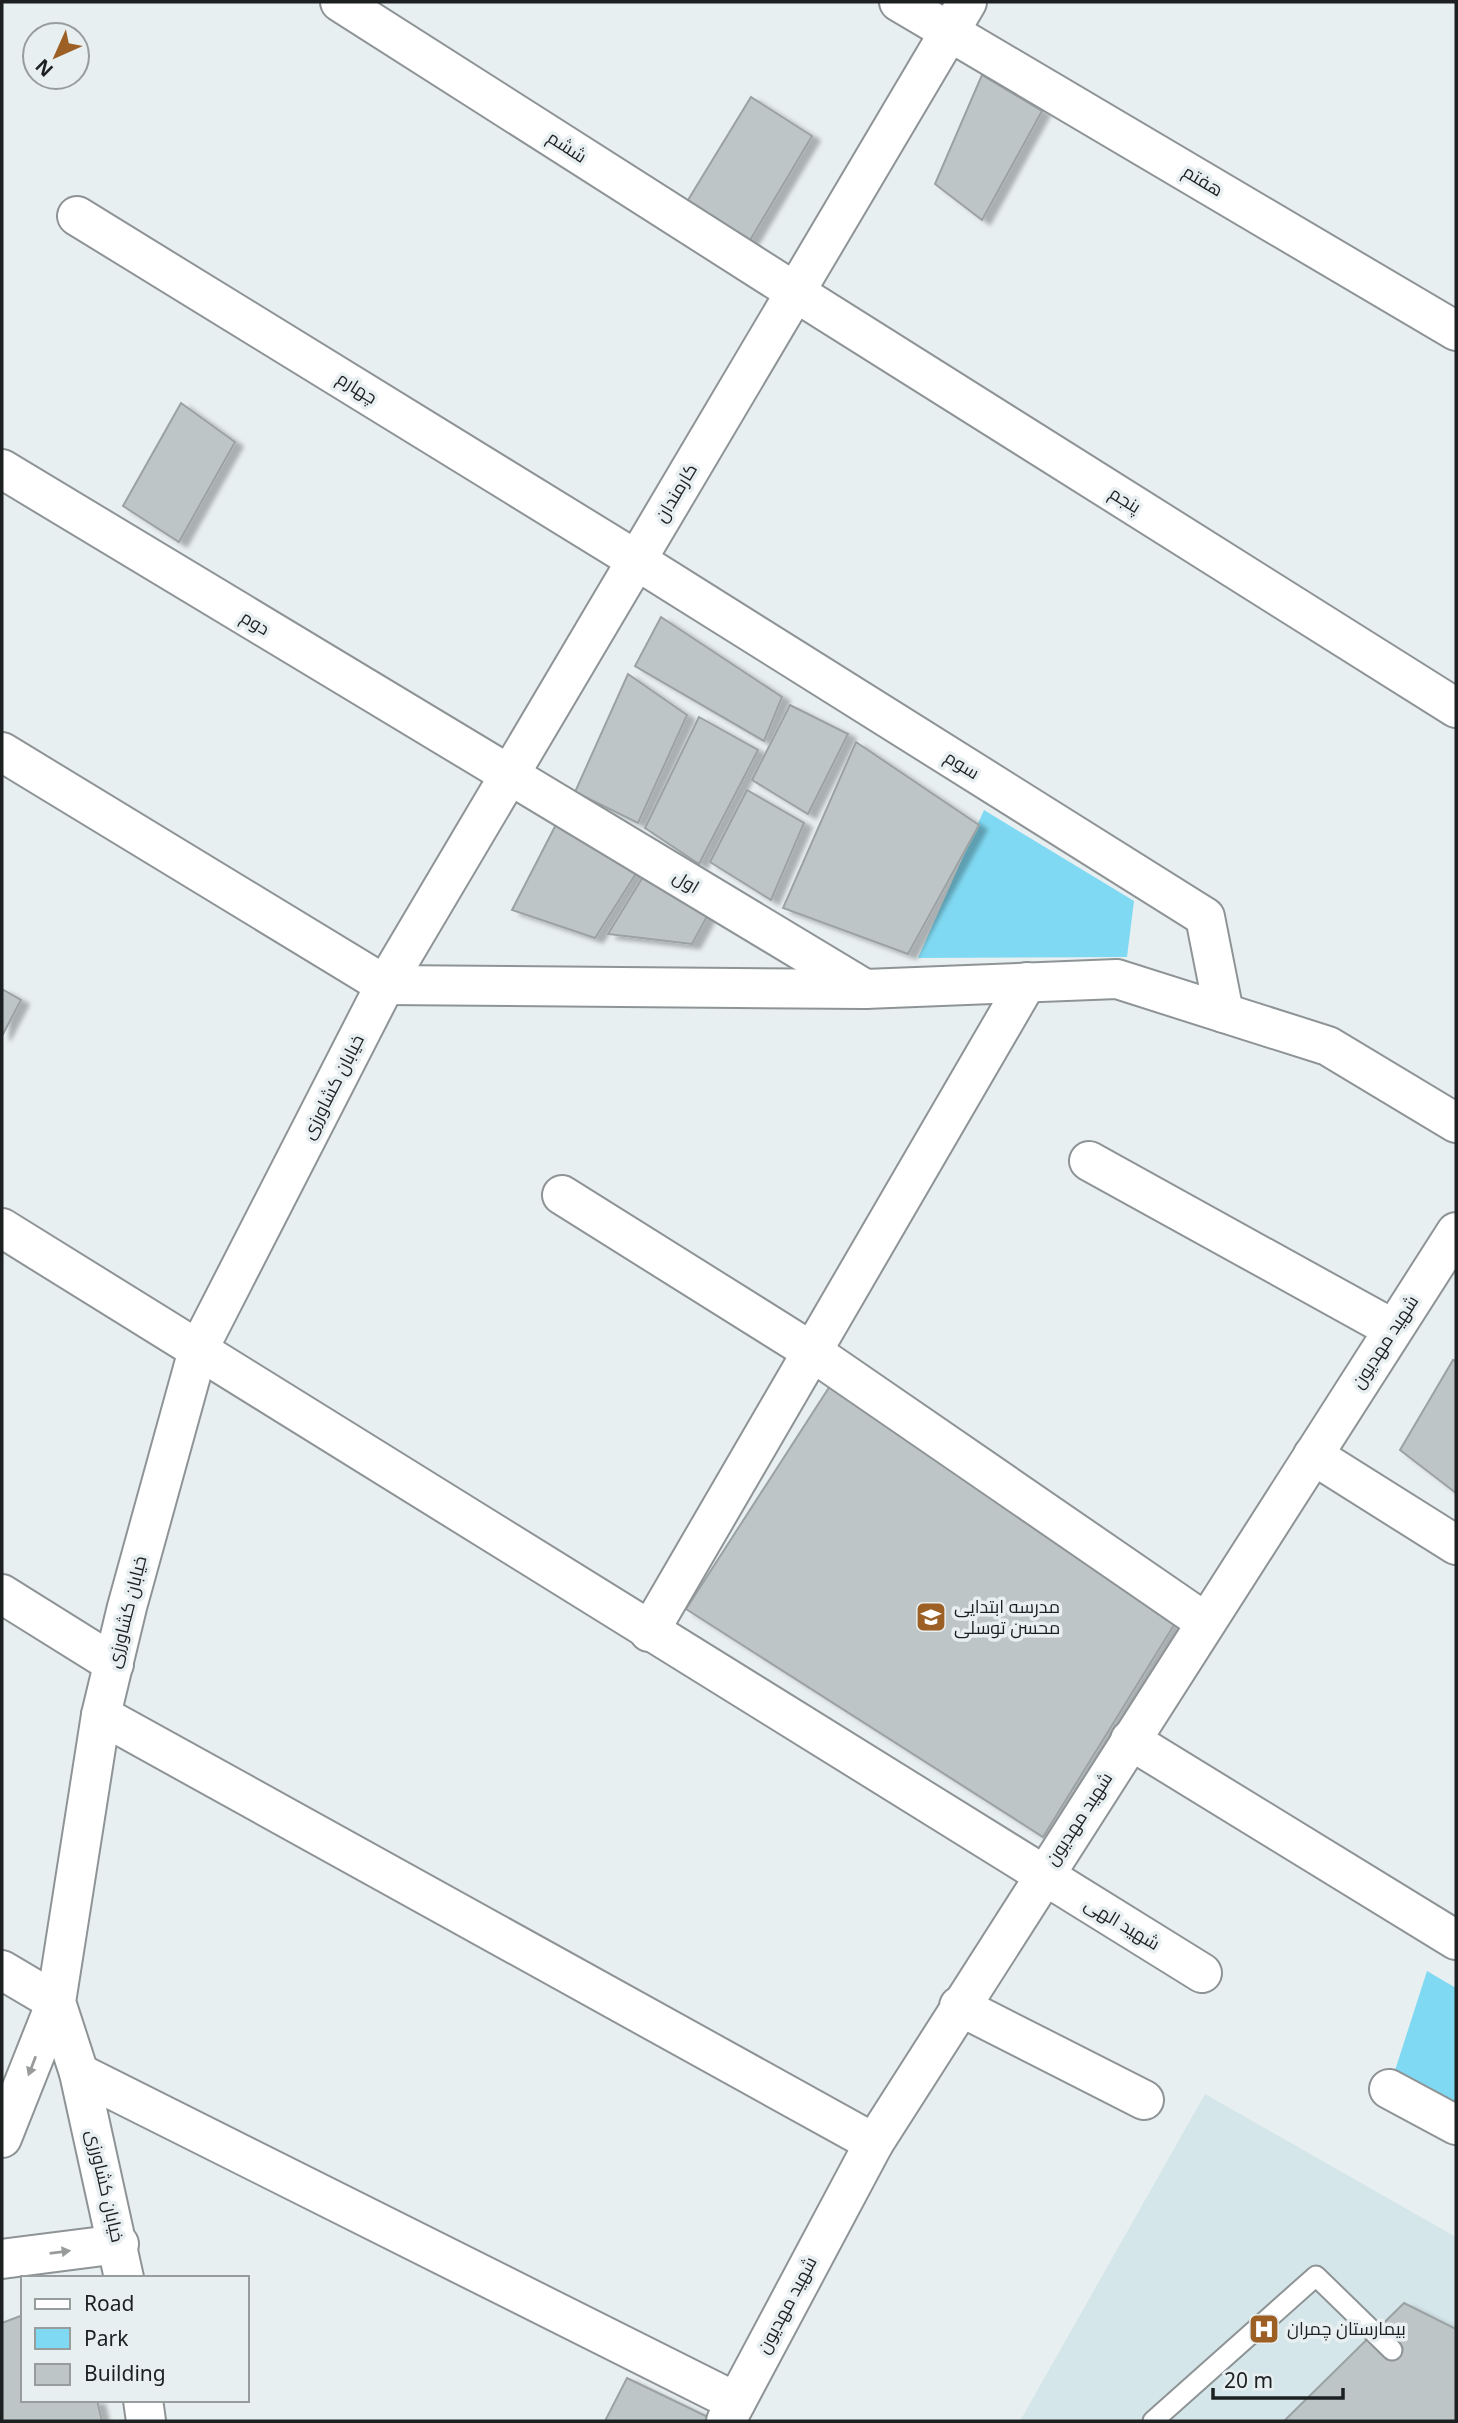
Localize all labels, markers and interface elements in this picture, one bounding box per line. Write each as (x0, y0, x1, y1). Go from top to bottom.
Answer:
north arrow (21, 21, 91, 91)
text: N (29, 53, 59, 83)
street label: ششم (543, 125, 592, 169)
street label: هفتم (1178, 159, 1228, 202)
street label: چهارم (332, 366, 382, 410)
street label: کارمندان (648, 459, 702, 526)
street label: پنجم (1105, 480, 1146, 519)
street label: دوم (236, 604, 274, 641)
street label: سوم (940, 744, 984, 785)
street label: اول (669, 864, 704, 898)
street label: خیابان کشاورزی (295, 1030, 369, 1143)
street label: شهید مهدیون (1345, 1290, 1423, 1393)
street label: خیابان کشاورزی (100, 1553, 152, 1670)
place label: مدرسه ابتدایی محسن توسلی (954, 1594, 1060, 1639)
school or university icon: مدرسه ابتدایی محسن توسلی (914, 1600, 948, 1634)
street label: شهید مهدیون (1039, 1767, 1117, 1870)
street label: شهید الهی (1080, 1891, 1165, 1955)
one-way arrow (27, 2055, 38, 2076)
street label: خیابان کشاورزی (81, 2127, 131, 2244)
one-way arrow (50, 2246, 72, 2257)
street label: شهید مهدیون (750, 2252, 822, 2357)
legend (21, 2276, 248, 2402)
text: Road (84, 2289, 134, 2317)
hospital icon: بیمارستان چمران (1247, 2312, 1281, 2346)
place label: بیمارستان چمران (1287, 2316, 1406, 2341)
text: Park (84, 2324, 129, 2352)
scale bar (1213, 2356, 1342, 2400)
text: Building (84, 2359, 166, 2387)
text: 20 m (1224, 2366, 1273, 2394)

